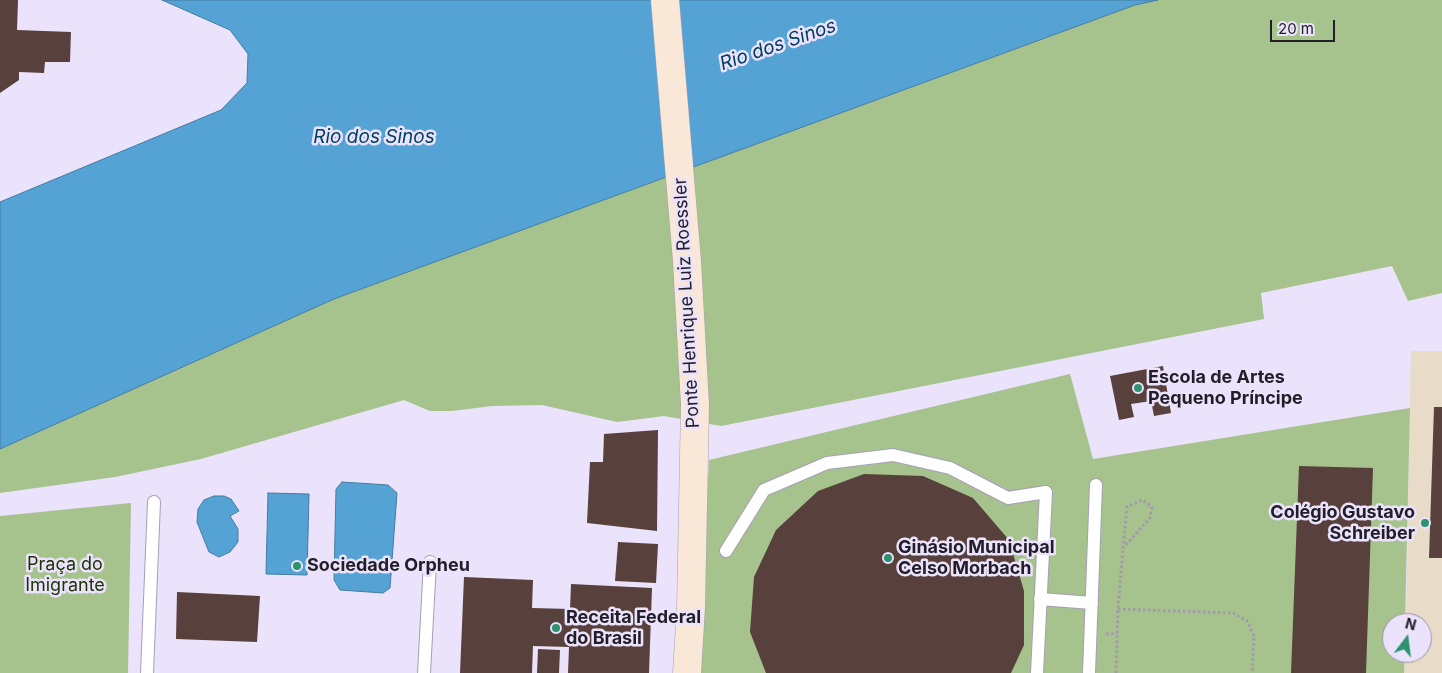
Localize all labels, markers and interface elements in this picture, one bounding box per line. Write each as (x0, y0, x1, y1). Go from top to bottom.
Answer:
scale bar (1272, 10, 1337, 42)
water label: Rio dos Sinos (717, 14, 839, 76)
text: 20 m (1278, 19, 1314, 38)
water label: Rio dos Sinos (313, 126, 435, 148)
street label: Ponte Henrique Luiz Roessler (670, 177, 704, 429)
place label: Escola de Artes Pequeno Príncipe (1148, 367, 1303, 409)
marker: Escola de Artes Pequeno Príncipe (1132, 382, 1144, 394)
place label: Colégio Gustavo Schreiber (1270, 502, 1415, 544)
marker: Colégio Gustavo Schreiber (1419, 517, 1431, 529)
place label: Ginásio Municipal Celso Morbach (898, 537, 1055, 580)
marker: Ginásio Municipal Celso Morbach (882, 552, 894, 564)
park label: Praça do Imigrante (25, 554, 105, 596)
place label: Sociedade Orpheu (307, 555, 470, 577)
marker: Sociedade Orpheu (291, 560, 303, 572)
place label: Receita Federal do Brasil (566, 607, 701, 650)
north arrow (1382, 613, 1432, 663)
text: N (1403, 614, 1418, 634)
marker: Receita Federal do Brasil (550, 622, 562, 634)

